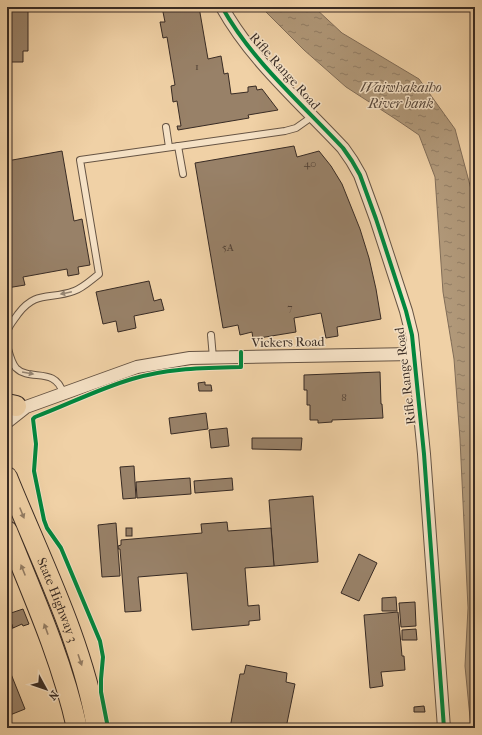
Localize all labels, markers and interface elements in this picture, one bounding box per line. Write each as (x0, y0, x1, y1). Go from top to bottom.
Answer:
street label: Rifle Range Road (247, 29, 324, 113)
house number: 1 (195, 60, 199, 73)
water label: Waiwhakaiho River bank (360, 79, 442, 112)
house number: 40 (304, 157, 316, 170)
house number: 5A (222, 241, 235, 254)
one-way arrow (60, 291, 72, 297)
house number: 7 (287, 301, 293, 314)
street label: Rifle Range Road (391, 325, 418, 426)
street label: Vickers Road (250, 334, 325, 350)
one-way arrow (22, 370, 35, 376)
house number: 8 (341, 391, 347, 404)
one-way arrow (19, 507, 25, 519)
street label: State Highway 3 (34, 555, 81, 644)
one-way arrow (20, 564, 26, 575)
one-way arrow (43, 623, 49, 635)
one-way arrow (77, 654, 83, 666)
north arrow (26, 669, 66, 709)
text: N (45, 688, 61, 703)

